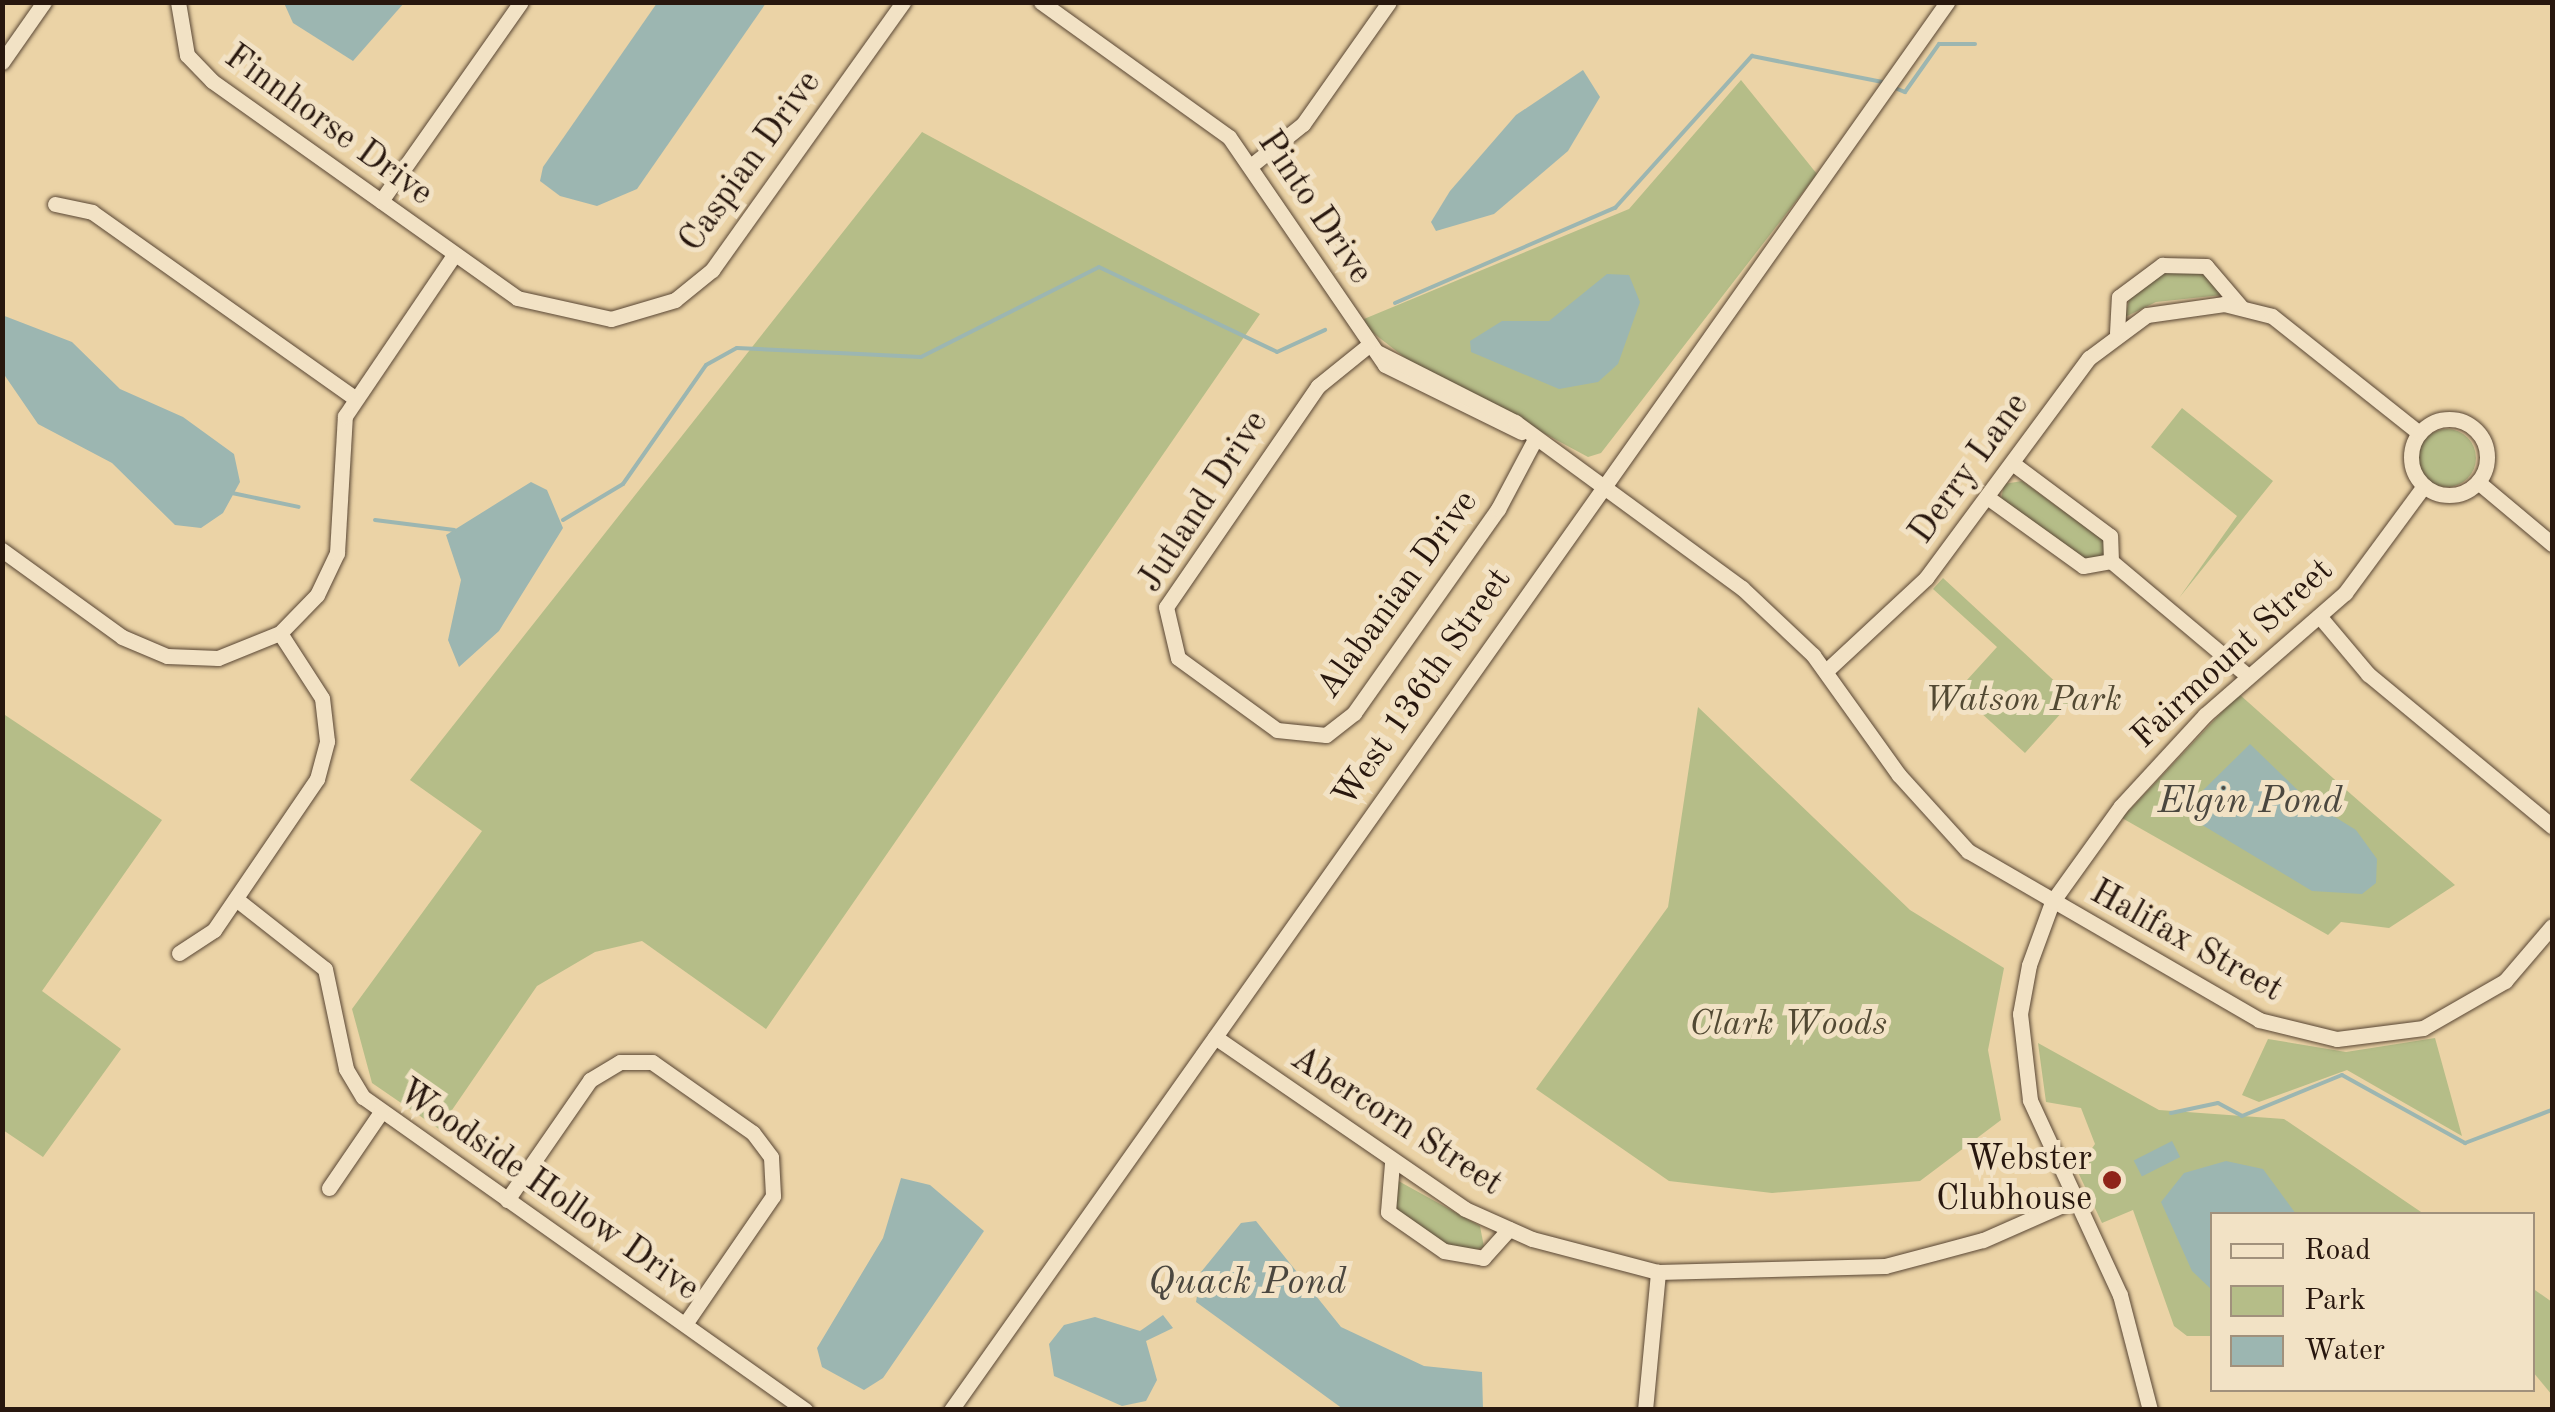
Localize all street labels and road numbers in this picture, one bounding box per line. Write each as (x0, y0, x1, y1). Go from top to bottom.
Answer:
street label: Finnhorse Drive (216, 36, 440, 216)
street label: Caspian Drive (671, 63, 831, 261)
street label: Pinto Drive (1247, 123, 1381, 293)
street label: Derry Lane (1901, 385, 2039, 553)
street label: Jutland Drive (1130, 404, 1278, 600)
street label: Alabanian Drive (1308, 483, 1488, 707)
street label: Fairmount Street (2124, 550, 2342, 758)
street label: West 136th Street (1325, 560, 1521, 816)
street label: Halifax Street (2083, 872, 2289, 1012)
street label: Abercorn Street (1282, 1038, 1510, 1206)
street label: Woodside Hollow Drive (390, 1071, 706, 1311)

